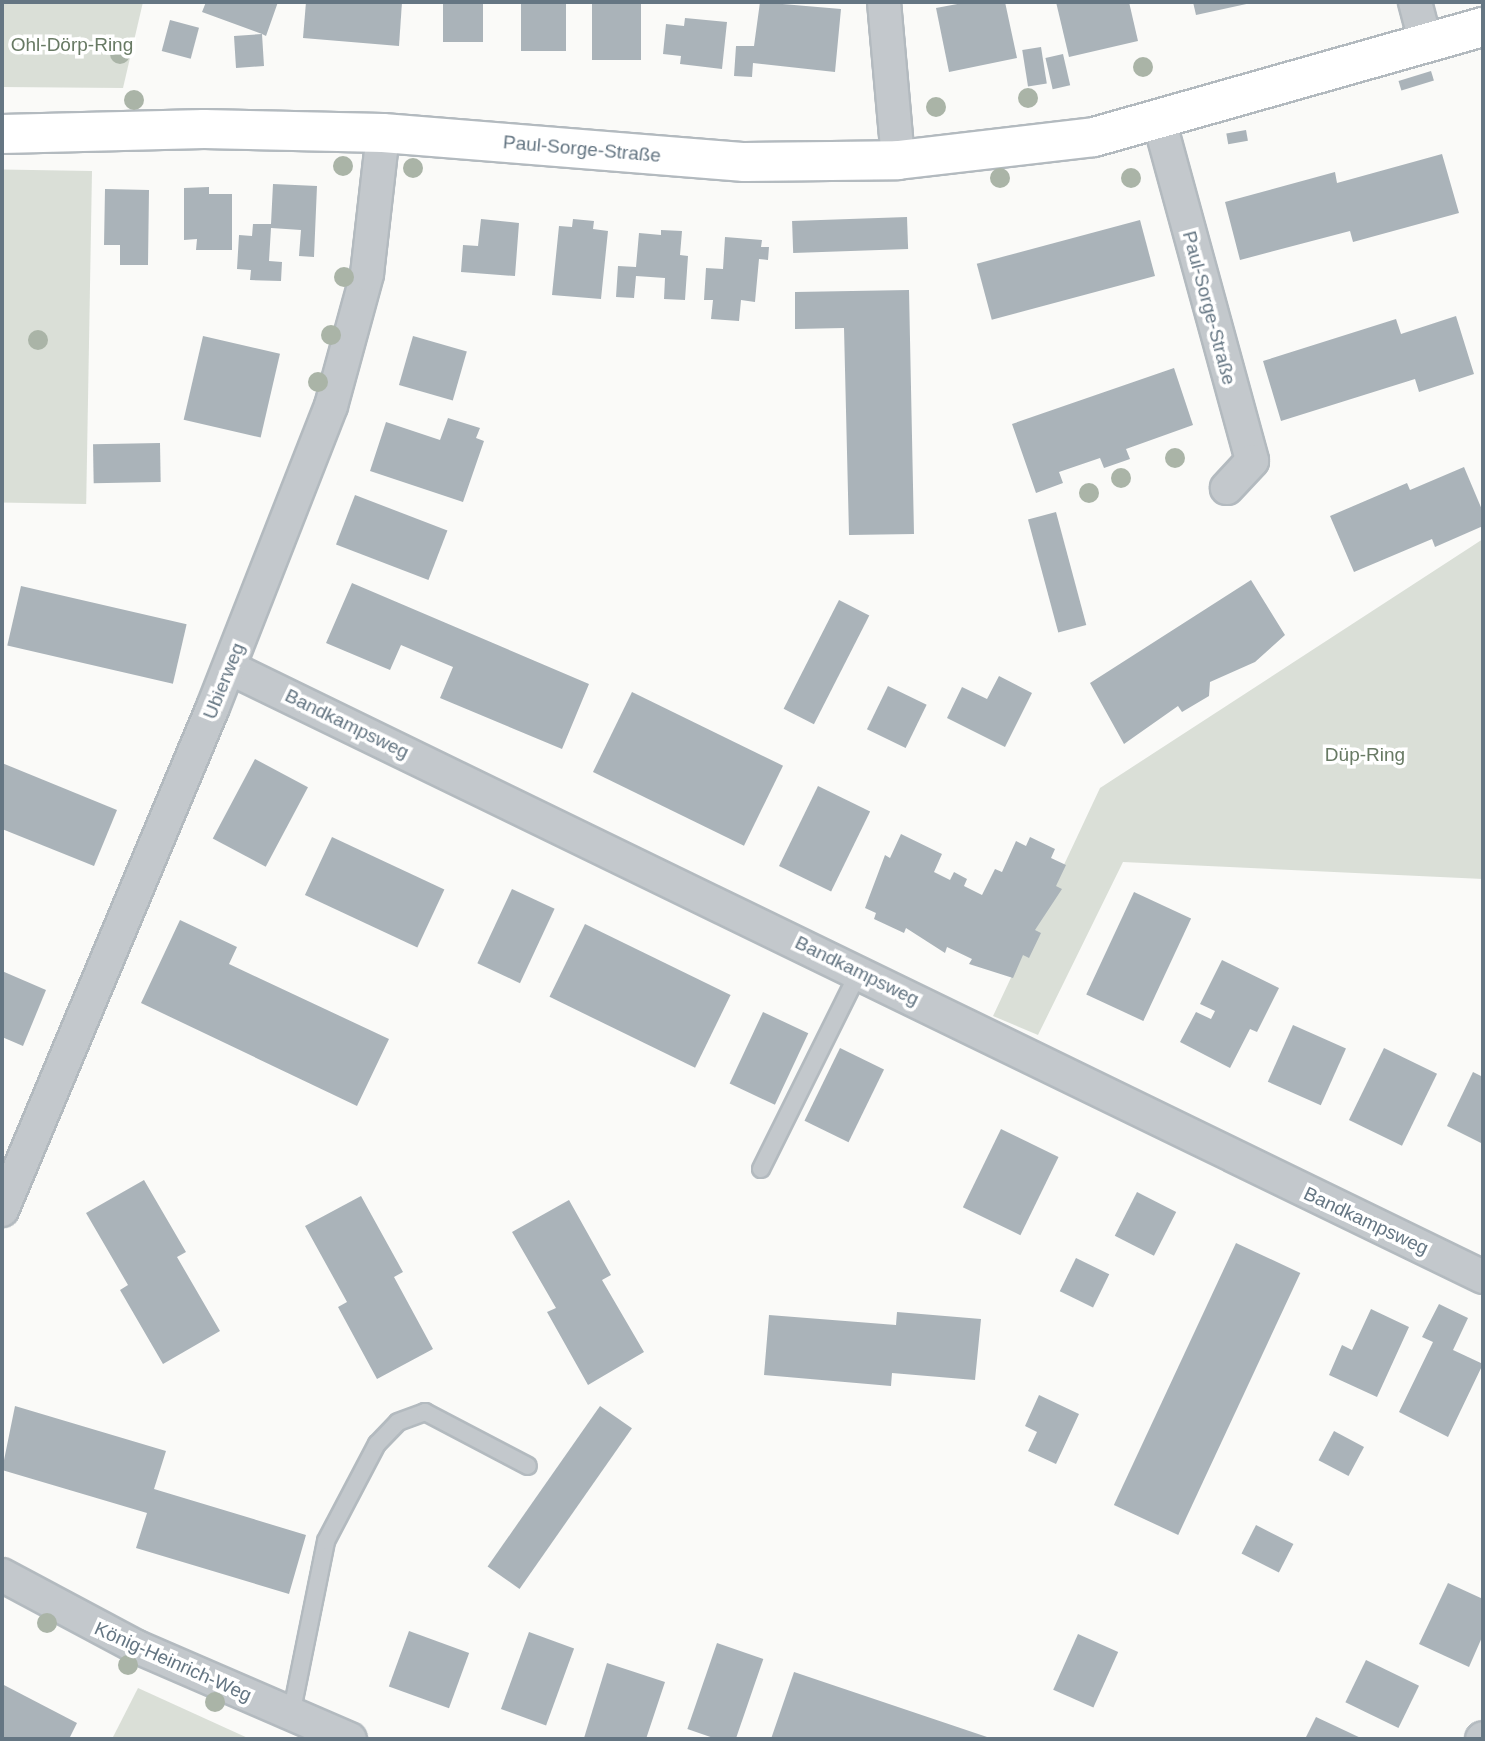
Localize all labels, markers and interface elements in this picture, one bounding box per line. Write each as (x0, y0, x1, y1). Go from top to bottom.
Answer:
park label: Ohl-Dörp-Ring (11, 34, 133, 56)
street label: Paul-Sorge-Straße (502, 131, 662, 167)
street label: Paul-Sorge-Straße (1177, 229, 1241, 387)
street label: Ubierweg (198, 640, 250, 722)
street label: Bandkampsweg (281, 684, 413, 764)
park label: Düp-Ring (1325, 744, 1405, 766)
street label: Bandkampsweg (791, 931, 923, 1011)
street label: Bandkampsweg (1300, 1182, 1432, 1260)
street label: König-Heinrich-Weg (91, 1617, 255, 1707)

